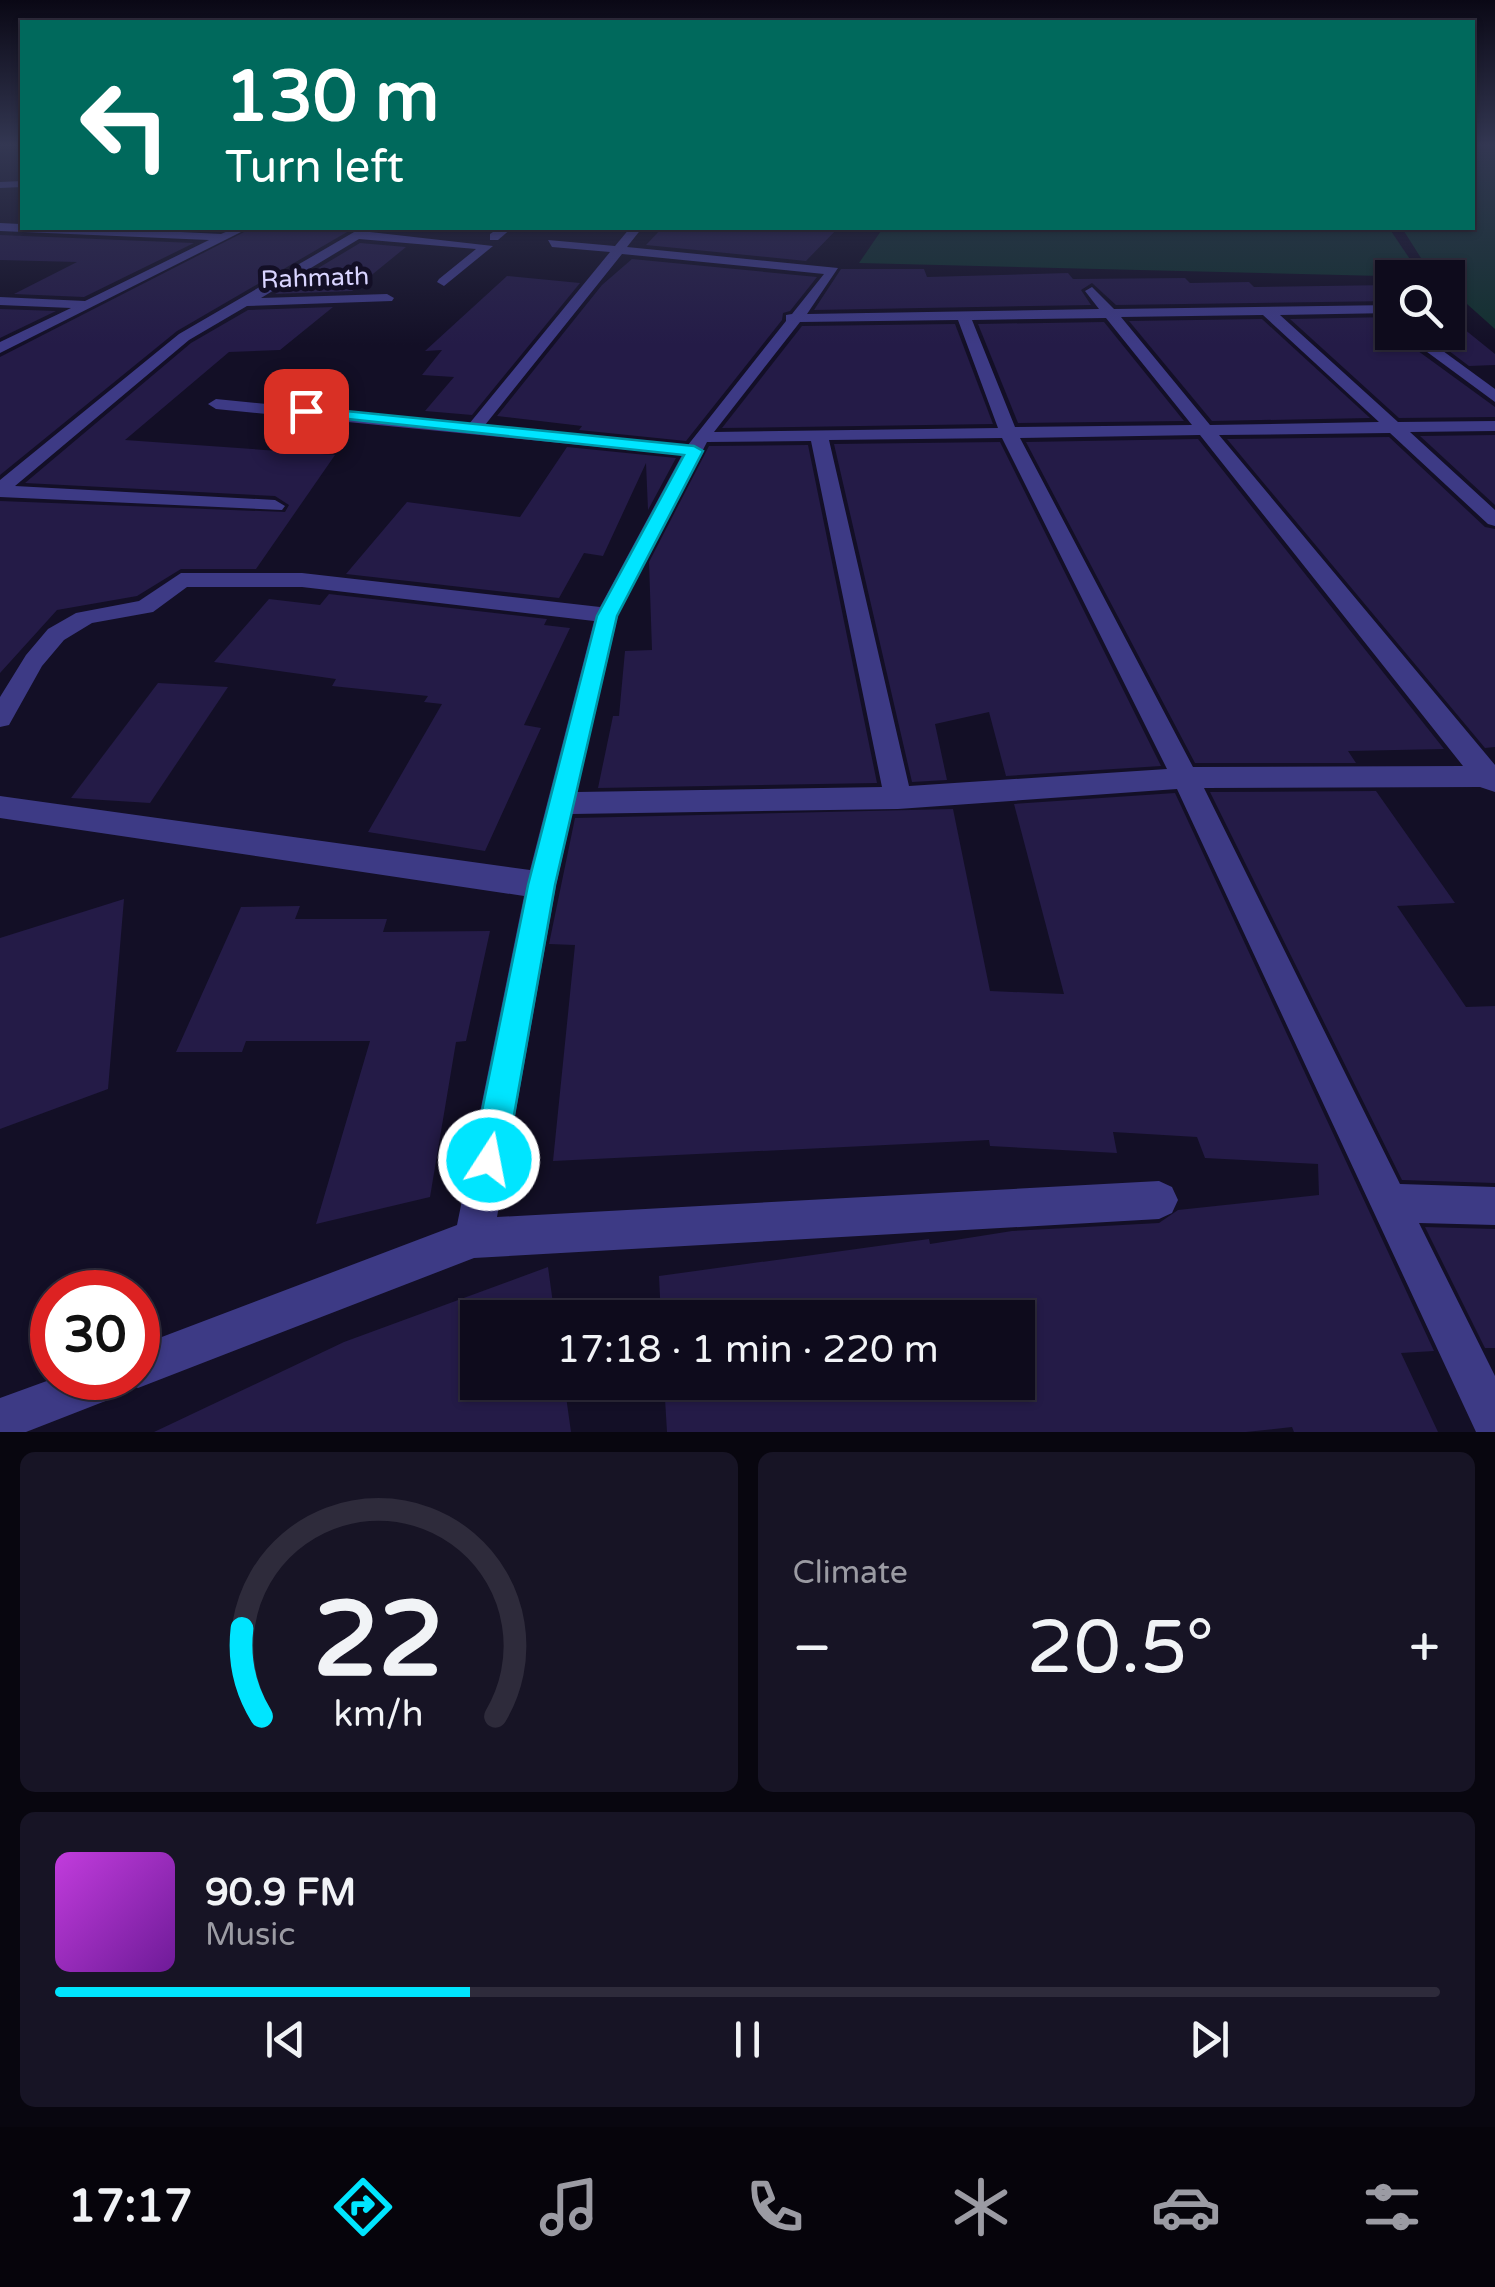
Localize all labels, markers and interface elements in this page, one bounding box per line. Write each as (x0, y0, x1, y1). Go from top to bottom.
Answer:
text: 130 m (225, 56, 439, 140)
icon: left (60, 60, 190, 190)
text: Turn left (225, 141, 404, 195)
map controls (1375, 260, 1465, 350)
button: search (1375, 260, 1465, 350)
street label: Rahmath (260, 261, 370, 295)
pin (264, 369, 349, 454)
icon: arrive (279, 384, 334, 439)
position arrow (437, 1108, 541, 1212)
speed limit sign: 30 (30, 1270, 160, 1400)
text: 17:18 · 1 min · 220 m (556, 1327, 939, 1373)
text: Climate (793, 1554, 908, 1592)
text: 22 (313, 1579, 444, 1704)
text: 20.5° (1027, 1603, 1214, 1693)
text: − (793, 1616, 832, 1682)
text: + (1409, 1616, 1440, 1682)
text: km/h (334, 1693, 424, 1736)
text: 90.9 FM (205, 1870, 356, 1916)
text: Music (205, 1916, 295, 1954)
icon: previous (258, 2012, 313, 2067)
icon: pause (720, 2012, 775, 2067)
icon: next (1182, 2012, 1237, 2067)
icon: directions (328, 2172, 398, 2242)
icon: music (534, 2172, 604, 2242)
icon: phone (740, 2172, 810, 2242)
icon: climate (946, 2172, 1016, 2242)
icon: car (1151, 2172, 1221, 2242)
icon: filters (1357, 2172, 1427, 2242)
text: 17:17 (68, 2180, 193, 2234)

